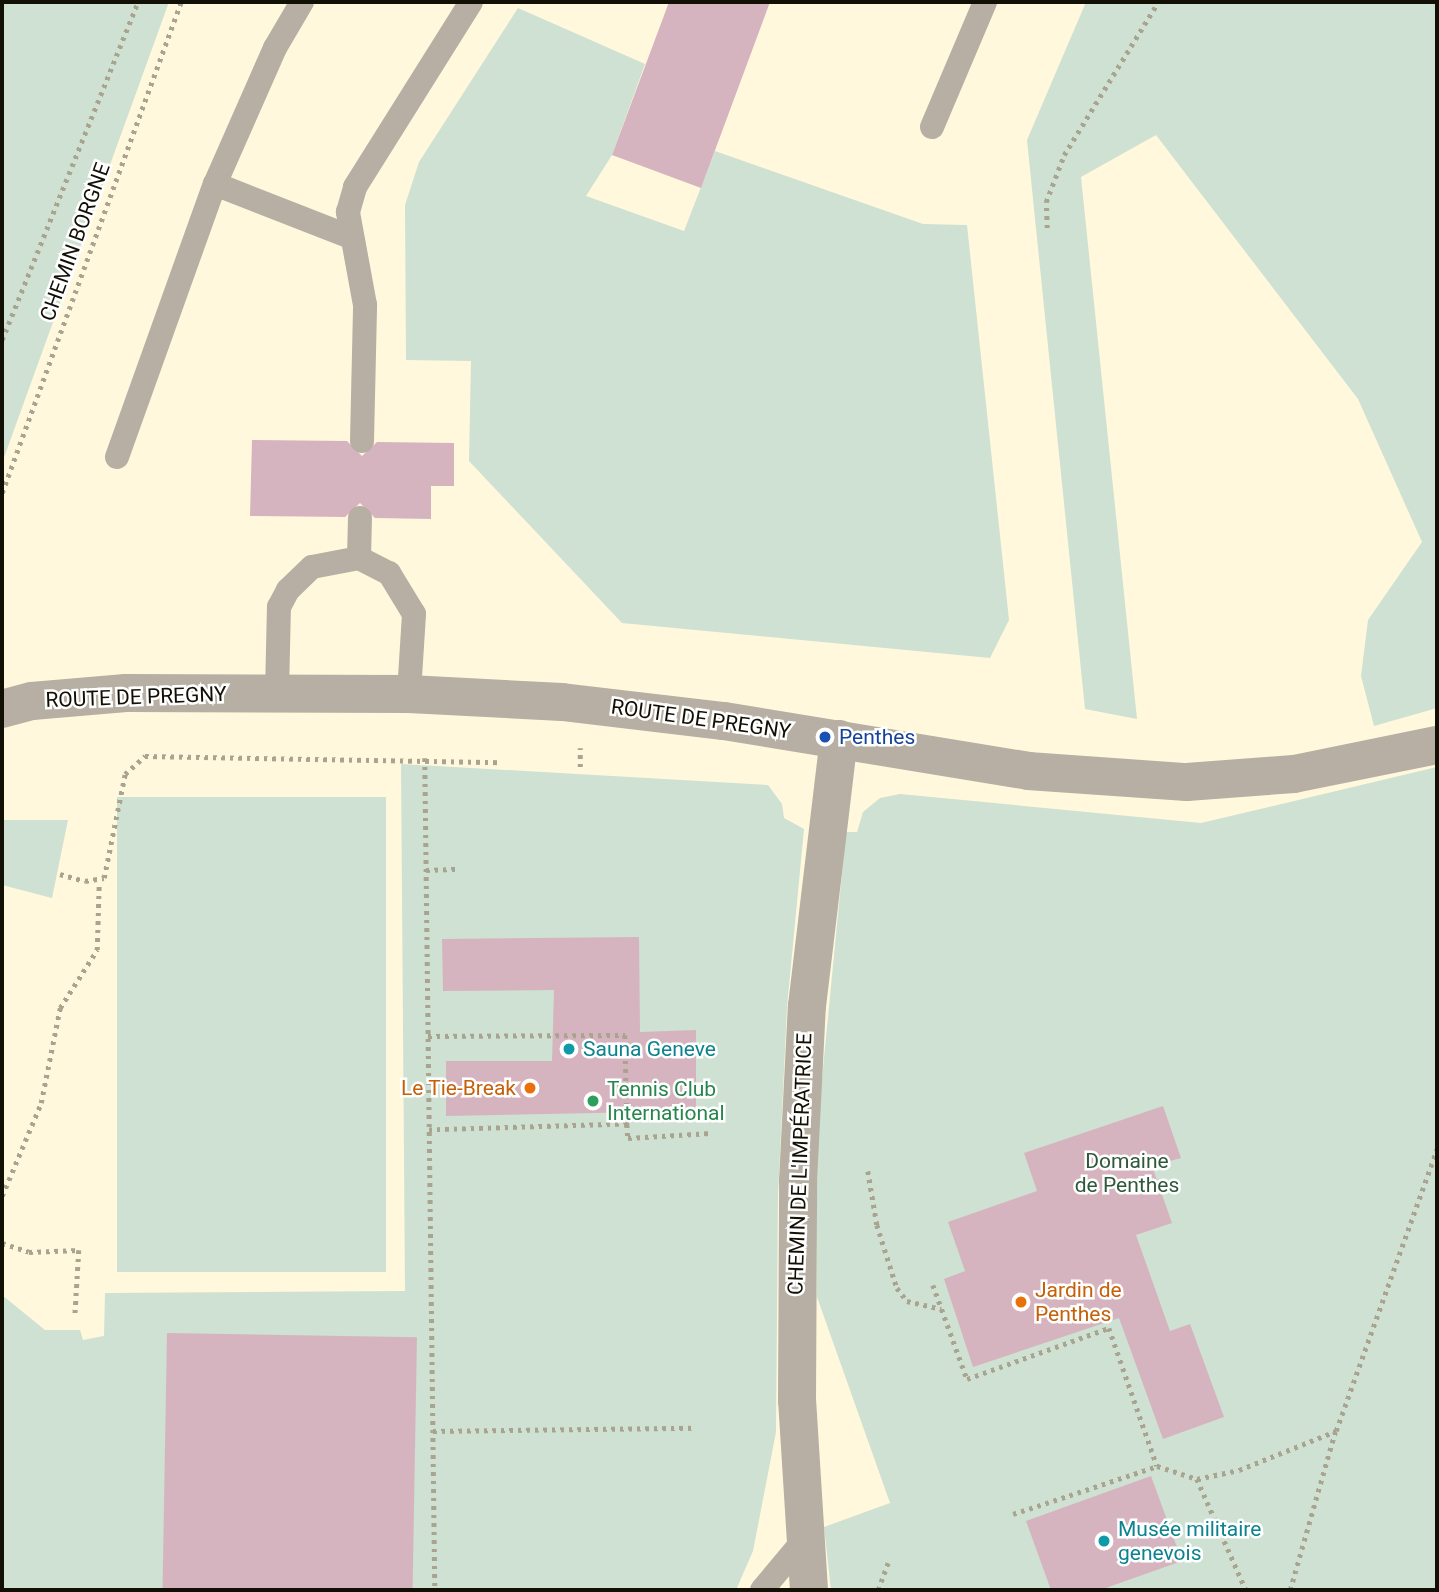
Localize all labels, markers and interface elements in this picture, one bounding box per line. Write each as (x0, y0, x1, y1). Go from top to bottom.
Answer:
street label: CHEMIN BORGNE (35, 159, 115, 325)
street label: ROUTE DE PREGNY (45, 681, 227, 713)
street label: ROUTE DE PREGNY (609, 694, 793, 744)
place label: Penthes (839, 724, 915, 750)
marker: Penthes (817, 729, 833, 745)
street label: CHEMIN DE L'IMPÉRATRICE (783, 1033, 817, 1295)
place label: Sauna Geneve (583, 1036, 716, 1062)
marker: Sauna Geneve (561, 1041, 577, 1057)
place label: Le Tie-Break (401, 1075, 516, 1101)
place label: Tennis Club International (607, 1076, 725, 1126)
marker: Le Tie-Break (522, 1080, 538, 1096)
marker: Tennis Club International (585, 1093, 601, 1109)
park label: Domaine de Penthes (1075, 1148, 1179, 1198)
place label: Jardin de Penthes (1035, 1277, 1122, 1327)
marker: Jardin de Penthes (1013, 1294, 1029, 1310)
place label: Musée militaire genevois (1118, 1516, 1261, 1566)
marker: Musée militaire genevois (1096, 1533, 1112, 1549)

